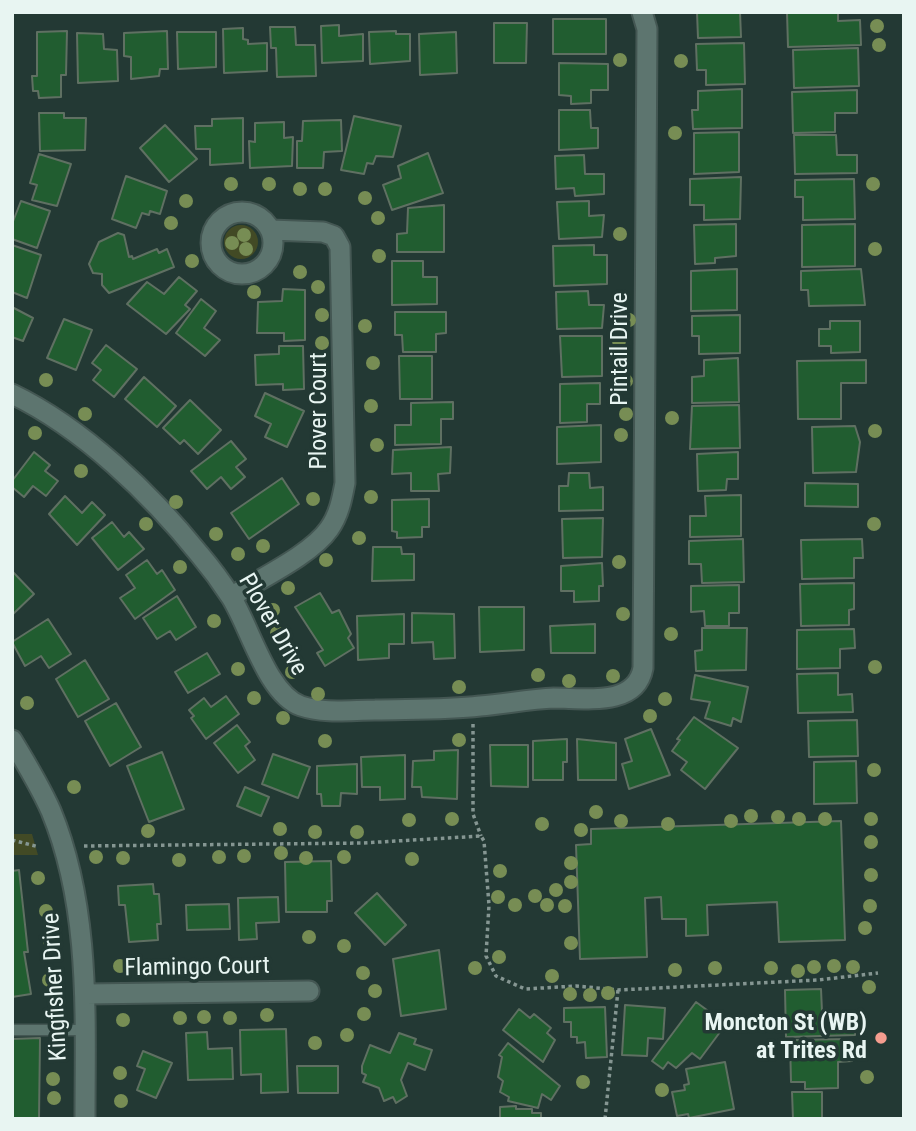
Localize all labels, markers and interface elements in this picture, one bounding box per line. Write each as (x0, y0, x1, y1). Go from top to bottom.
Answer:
street label: Pintail Drive (607, 292, 635, 406)
street label: Plover Court (306, 352, 334, 470)
street label: Plover Drive (231, 569, 313, 681)
street label: Kingfisher Drive (38, 912, 74, 1062)
street label: Flamingo Court (124, 952, 270, 984)
place label: Moncton St (WB) at Trites Rd (704, 1010, 867, 1066)
marker: Moncton St (WB) at Trites Rd (873, 1030, 889, 1046)

